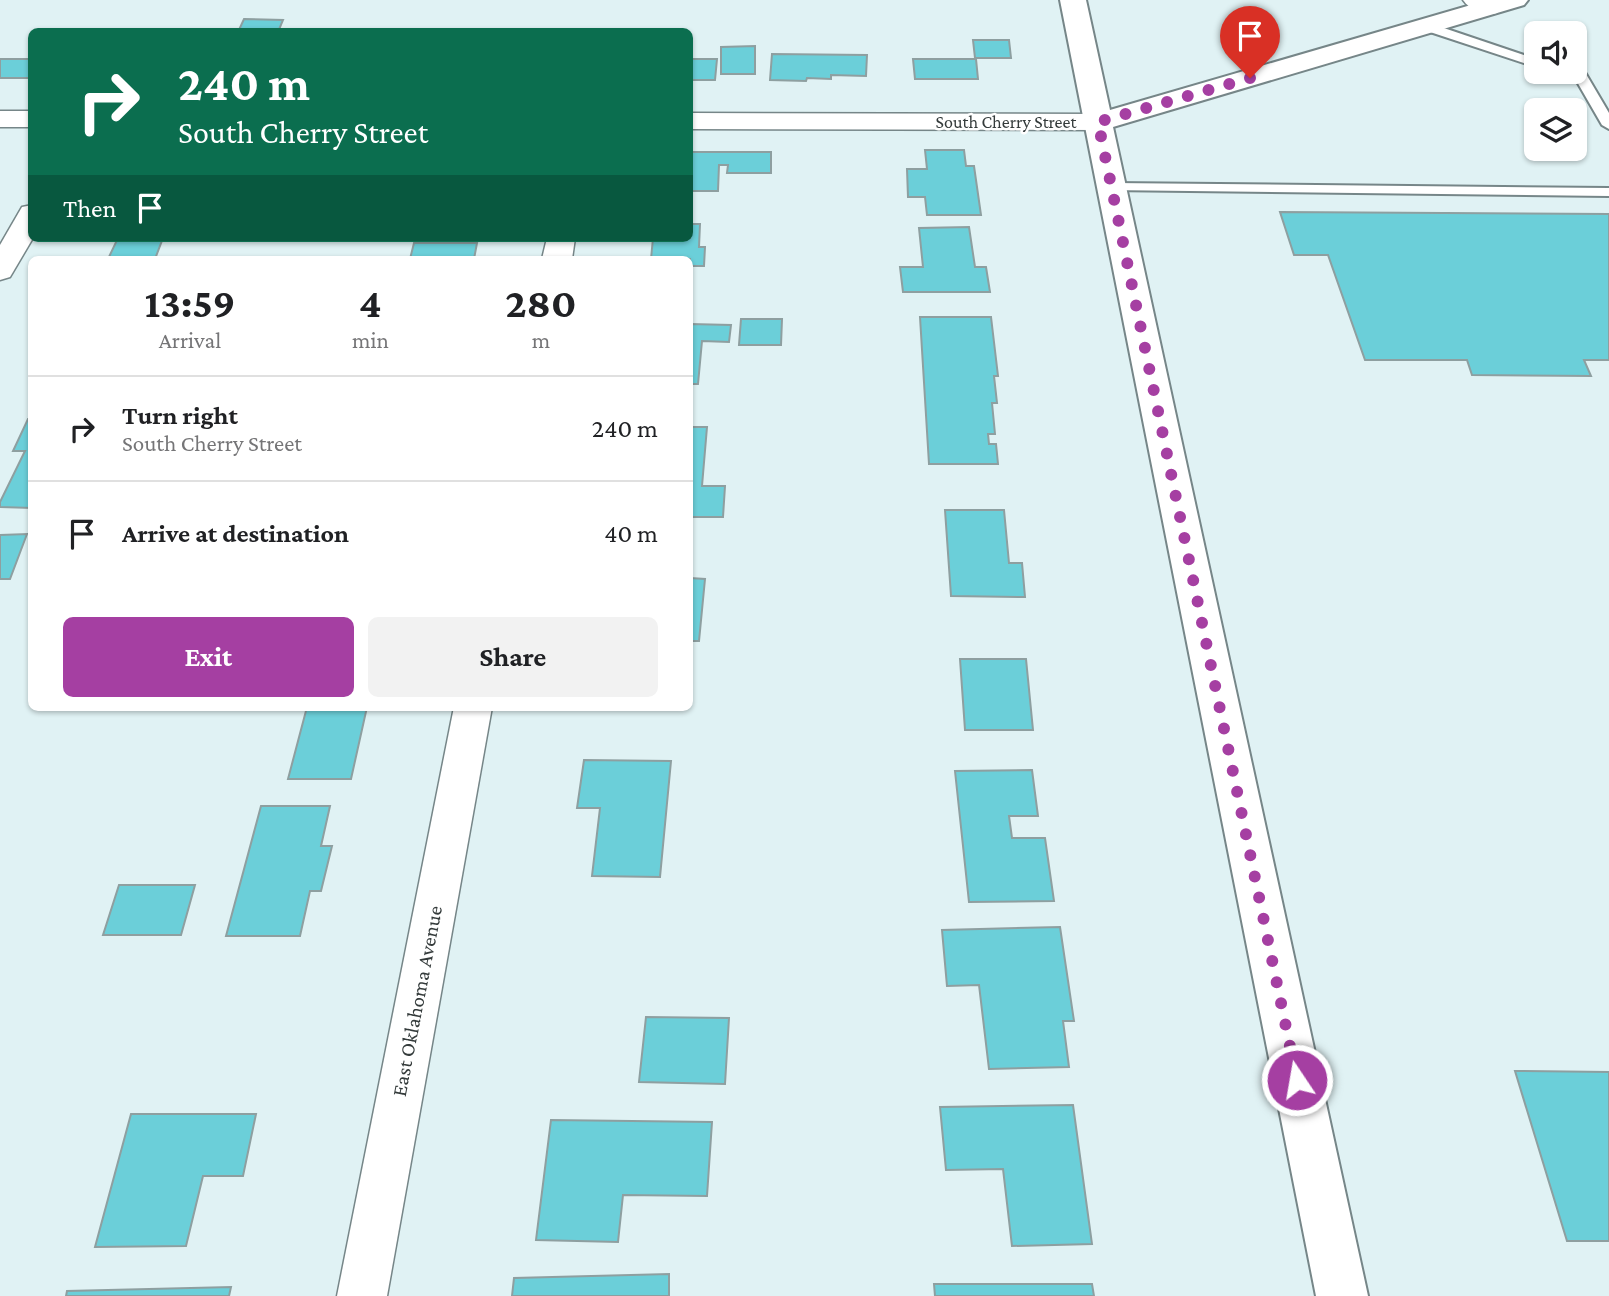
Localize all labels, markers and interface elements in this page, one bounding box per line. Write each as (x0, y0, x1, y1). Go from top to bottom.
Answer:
pin (1220, 6, 1280, 78)
icon: arrive (1231, 17, 1269, 55)
map controls (1524, 21, 1587, 161)
button: sound (1524, 21, 1587, 84)
icon: right (63, 56, 154, 147)
text: 240 m (178, 56, 310, 111)
button: layers (1524, 98, 1587, 161)
street label: South Cherry Street (936, 112, 1077, 132)
text: South Cherry Street (178, 114, 428, 150)
icon: arrive (131, 189, 169, 227)
text: Then (63, 194, 117, 223)
text: 13:59 (144, 279, 235, 326)
text: 4 (359, 279, 382, 326)
text: 280 (505, 279, 577, 326)
text: Arrival (159, 327, 221, 353)
text: min (352, 327, 389, 353)
text: m (532, 327, 550, 353)
text: Turn right (122, 401, 238, 430)
icon: right (63, 410, 101, 448)
text: 240 m (592, 414, 658, 443)
text: South Cherry Street (122, 430, 302, 456)
icon: arrive (63, 515, 101, 553)
text: Arrive at destination (122, 519, 349, 548)
text: 40 m (604, 519, 658, 548)
button: Exit (63, 617, 354, 697)
button: Share (368, 617, 658, 697)
street label: East Oklahoma Avenue (387, 904, 447, 1098)
position arrow (1260, 1043, 1334, 1117)

